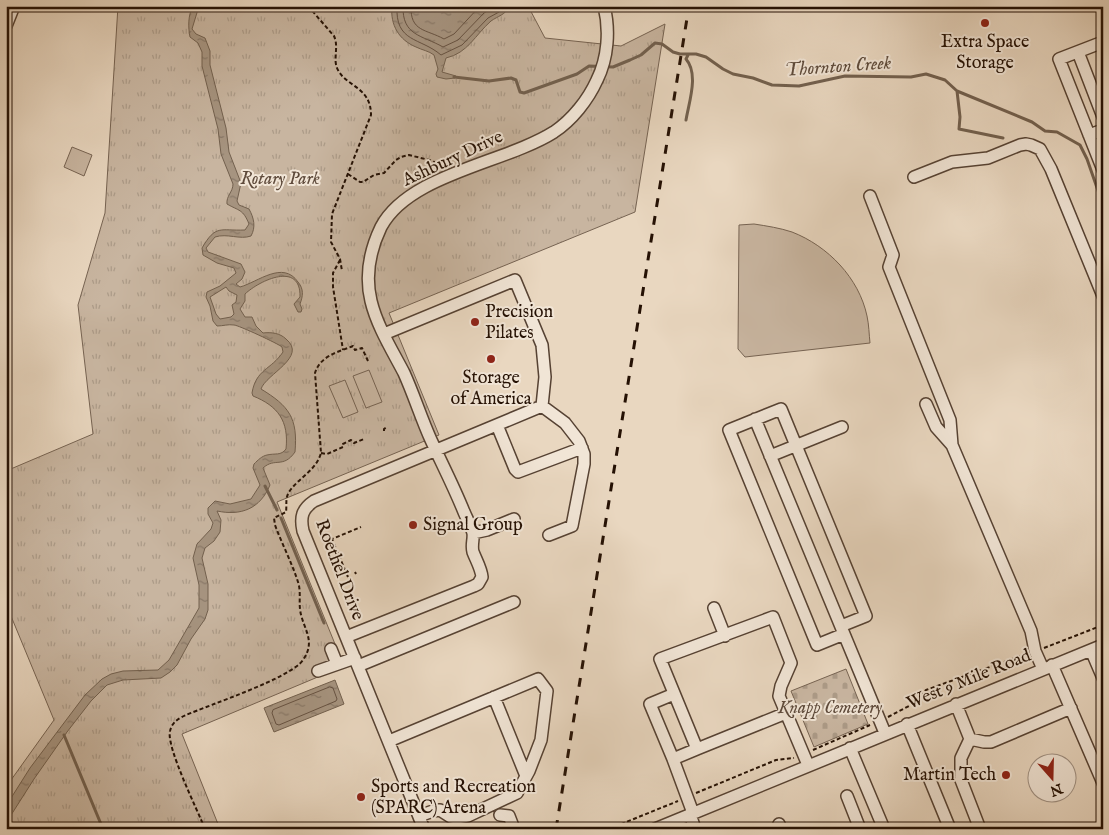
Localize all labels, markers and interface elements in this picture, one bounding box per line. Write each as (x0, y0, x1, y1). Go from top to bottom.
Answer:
marker: Extra Space Storage (979, 17, 991, 29)
place label: Extra Space Storage (941, 31, 1029, 75)
water label: Thornton Creek (784, 51, 892, 83)
street label: Ashbury Drive (398, 126, 507, 193)
park label: Rotary Park (240, 168, 320, 191)
place label: Precision Pilates (485, 301, 554, 345)
marker: Precision Pilates (469, 316, 481, 328)
marker: Storage of America (485, 353, 497, 365)
place label: Storage of America (450, 367, 532, 411)
place label: Signal Group (423, 514, 523, 537)
street label: Roethel Drive (309, 516, 369, 624)
marker: Signal Group (407, 519, 419, 531)
street label: West 9 Mile Road (903, 644, 1035, 715)
park label: Knapp Cemetery (777, 697, 882, 720)
north arrow (1026, 752, 1076, 802)
place label: Martin Tech (903, 764, 996, 787)
marker: Martin Tech (1000, 769, 1012, 781)
place label: Sports and Recreation (SPARC) Arena (371, 776, 536, 820)
text: N (1047, 778, 1066, 800)
marker: Sports and Recreation (SPARC) Arena (355, 791, 367, 803)

